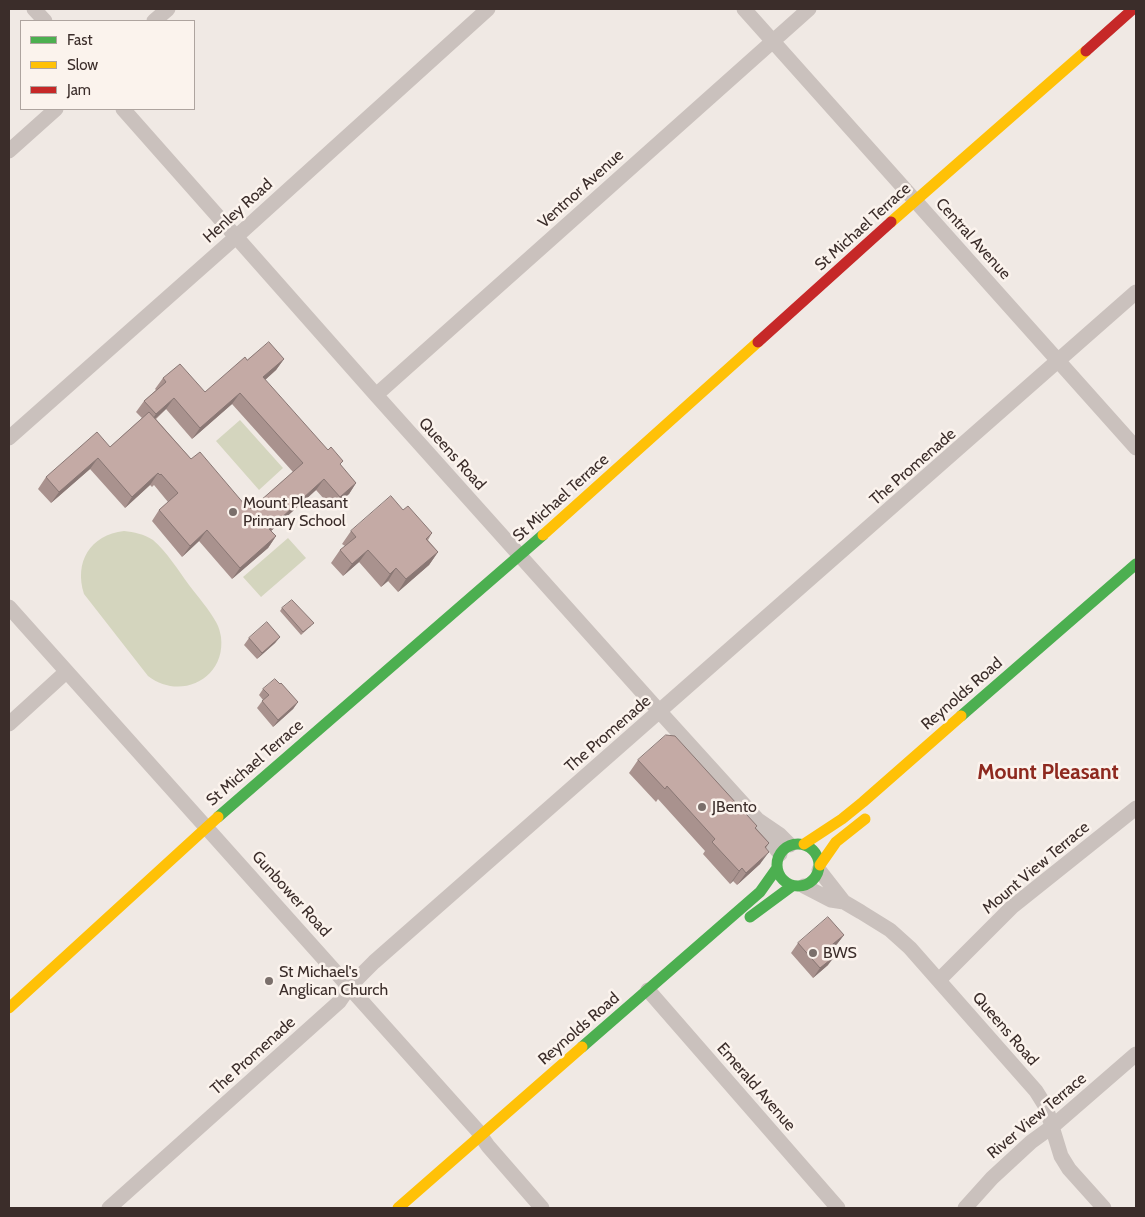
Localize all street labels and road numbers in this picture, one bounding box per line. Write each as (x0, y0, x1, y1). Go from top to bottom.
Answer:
street label: Ventnor Avenue (534, 146, 628, 232)
street label: Henley Road (199, 175, 277, 247)
street label: St Michael Terrace (811, 179, 915, 275)
street label: Central Avenue (931, 194, 1015, 284)
street label: Queens Road (414, 414, 490, 494)
street label: The Promenade (866, 424, 960, 510)
street label: St Michael Terrace (509, 450, 613, 546)
street label: Reynolds Road (918, 654, 1006, 734)
street label: The Promenade (561, 691, 655, 777)
street label: St Michael Terrace (203, 716, 307, 810)
street label: Mount View Terrace (979, 818, 1093, 918)
street label: Gunbower Road (248, 847, 334, 941)
street label: Queens Road (968, 988, 1042, 1070)
street label: Reynolds Road (535, 989, 623, 1069)
street label: The Promenade (207, 1013, 299, 1099)
street label: Emerald Avenue (713, 1039, 799, 1135)
street label: River View Terrace (984, 1069, 1090, 1163)

